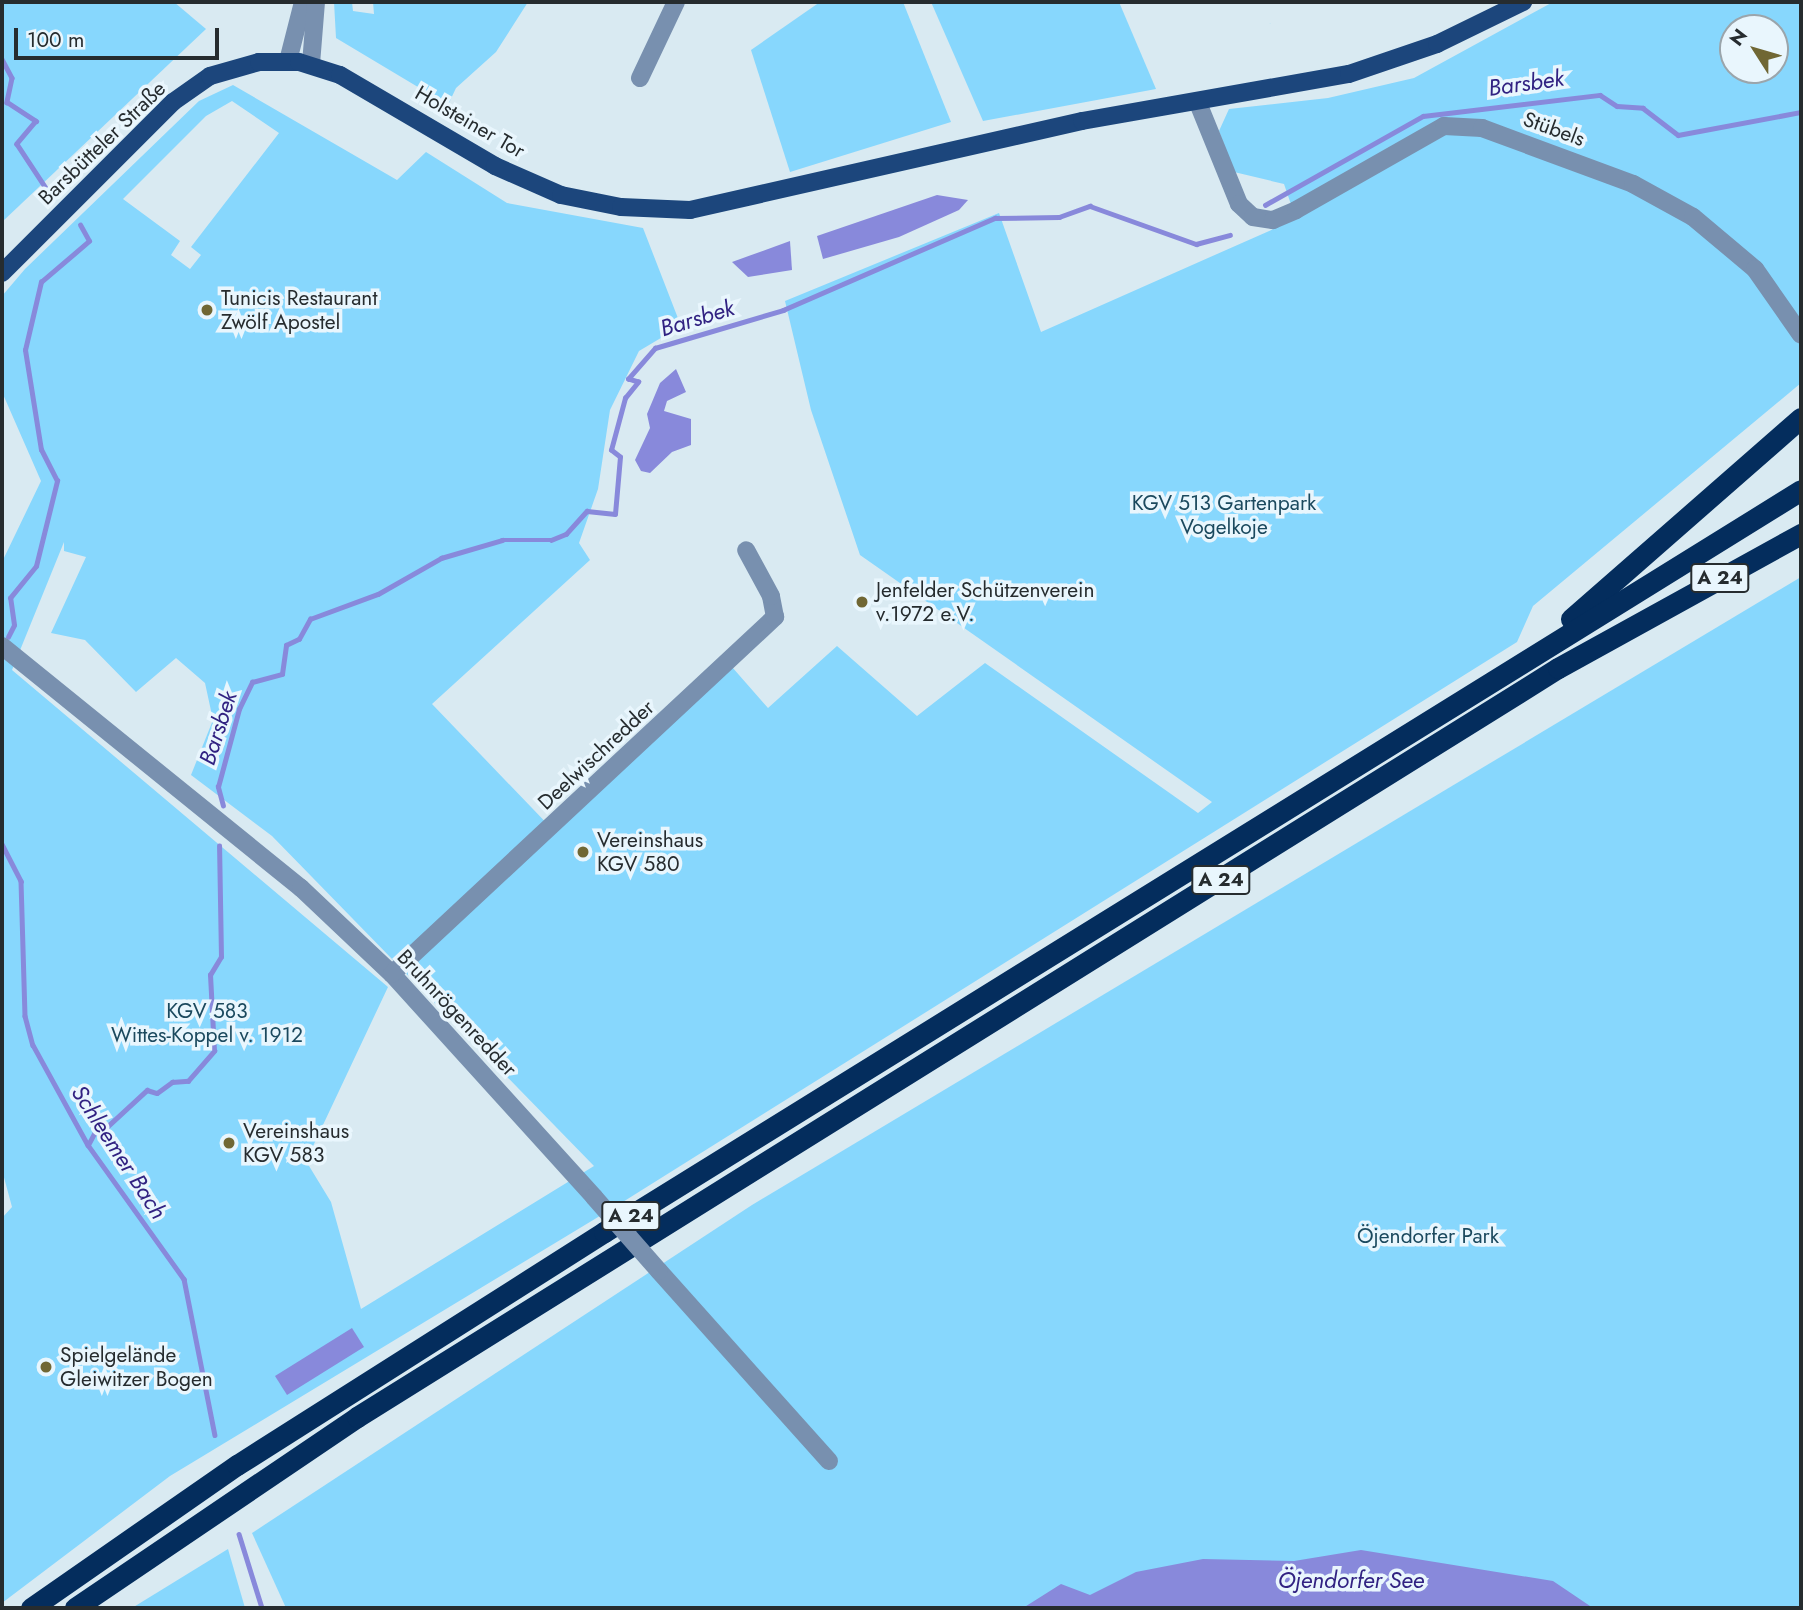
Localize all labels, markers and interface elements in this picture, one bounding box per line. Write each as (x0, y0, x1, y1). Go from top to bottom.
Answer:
scale bar (18, 14, 222, 58)
north arrow (1719, 14, 1789, 84)
text: N (1723, 23, 1754, 51)
text: 100 m (27, 25, 84, 55)
water label: Barsbek (1487, 64, 1565, 102)
street label: Barsbütteler Straße (33, 76, 171, 210)
street label: Holsteiner Tor (411, 80, 529, 164)
street label: Stübels (1520, 106, 1588, 152)
place label: Tunicis Restaurant Zwölf Apostel (221, 285, 377, 335)
water label: Barsbek (657, 294, 737, 342)
marker: Tunicis Restaurant Zwölf Apostel (199, 302, 215, 318)
park label: KGV 513 Gartenpark Vogelkoje (1132, 490, 1316, 540)
road number: A 24 (1690, 562, 1750, 594)
place label: Jenfelder Schützenverein v.1972 e.V. (876, 577, 1094, 627)
marker: Jenfelder Schützenverein v.1972 e.V. (854, 594, 870, 610)
water label: Barsbek (193, 688, 243, 768)
street label: Deelwischredder (533, 695, 659, 815)
place label: Vereinshaus KGV 580 (597, 827, 703, 877)
marker: Vereinshaus KGV 580 (575, 844, 591, 860)
road number: A 24 (1191, 864, 1251, 895)
street label: Bruhnrögenredder (392, 945, 522, 1081)
park label: KGV 583 Wittes-Koppel v. 1912 (111, 998, 303, 1048)
water label: Schleemer Bach (66, 1080, 172, 1224)
place label: Vereinshaus KGV 583 (243, 1118, 349, 1168)
marker: Vereinshaus KGV 583 (221, 1135, 237, 1151)
road number: A 24 (601, 1200, 661, 1232)
park label: Öjendorfer Park (1357, 1223, 1499, 1249)
place label: Spielgelände Gleiwitzer Bogen (60, 1342, 213, 1392)
marker: Spielgelände Gleiwitzer Bogen (38, 1359, 54, 1375)
water label: Öjendorfer See (1278, 1566, 1424, 1594)

